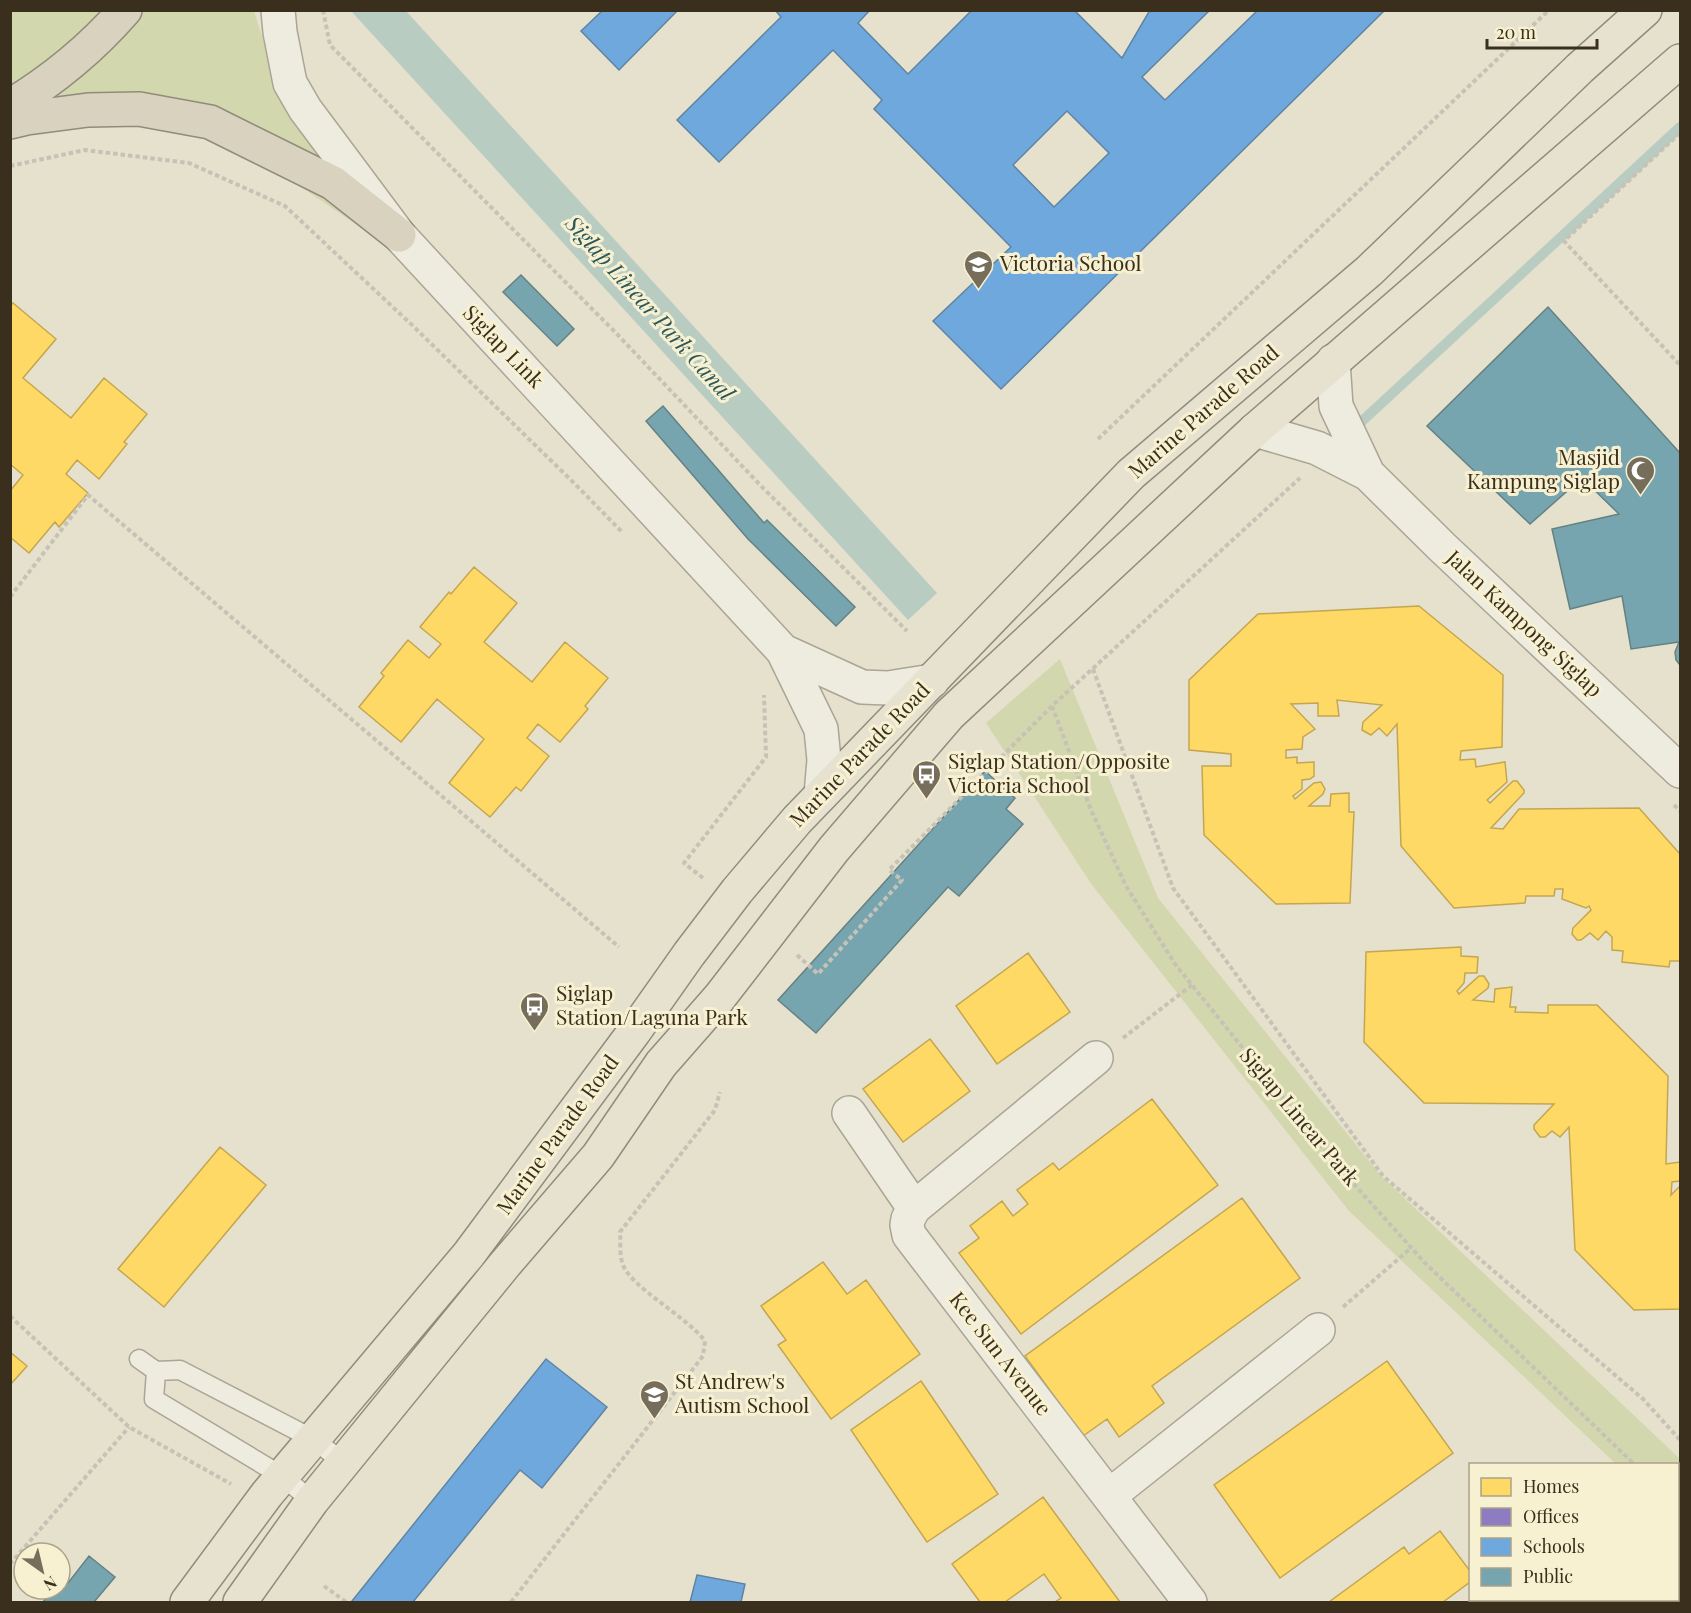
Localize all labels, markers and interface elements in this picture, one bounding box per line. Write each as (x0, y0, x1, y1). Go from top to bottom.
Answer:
scale bar (1487, 12, 1596, 50)
text: 20 m (1496, 20, 1536, 44)
water label: Siglap Linear Park Canal (559, 208, 743, 407)
school or university icon: Victoria School (963, 248, 995, 290)
place label: Victoria School (999, 248, 1142, 276)
street label: Siglap Link (458, 298, 551, 393)
street label: Marine Parade Road (1122, 337, 1284, 484)
place label: Masjid Kampung Siglap (1467, 442, 1620, 494)
mosque icon: Masjid Kampung Siglap (1625, 454, 1657, 496)
street label: Jalan Kampong Siglap (1441, 542, 1609, 702)
street label: Marine Parade Road (782, 675, 935, 832)
place label: Siglap Station/Opposite Victoria School (947, 746, 1170, 798)
bus stop icon: Siglap Station/Opposite Victoria School (911, 758, 943, 800)
place label: Siglap Station/Laguna Park (556, 978, 748, 1030)
bus stop icon: Siglap Station/Laguna Park (519, 990, 551, 1032)
street label: Siglap Linear Park (1235, 1041, 1367, 1191)
street label: Marine Parade Road (489, 1048, 624, 1219)
street label: Kee Sun Avenue (944, 1285, 1059, 1421)
place label: St Andrew's Autism School (674, 1366, 809, 1418)
school or university icon: St Andrew's Autism School (638, 1378, 670, 1420)
legend (1469, 1463, 1679, 1601)
text: Homes (1523, 1474, 1579, 1498)
text: Offices (1523, 1504, 1579, 1528)
text: Schools (1523, 1534, 1585, 1558)
north arrow (12, 1541, 72, 1601)
text: Public (1523, 1564, 1573, 1588)
text: N (40, 1572, 61, 1596)

